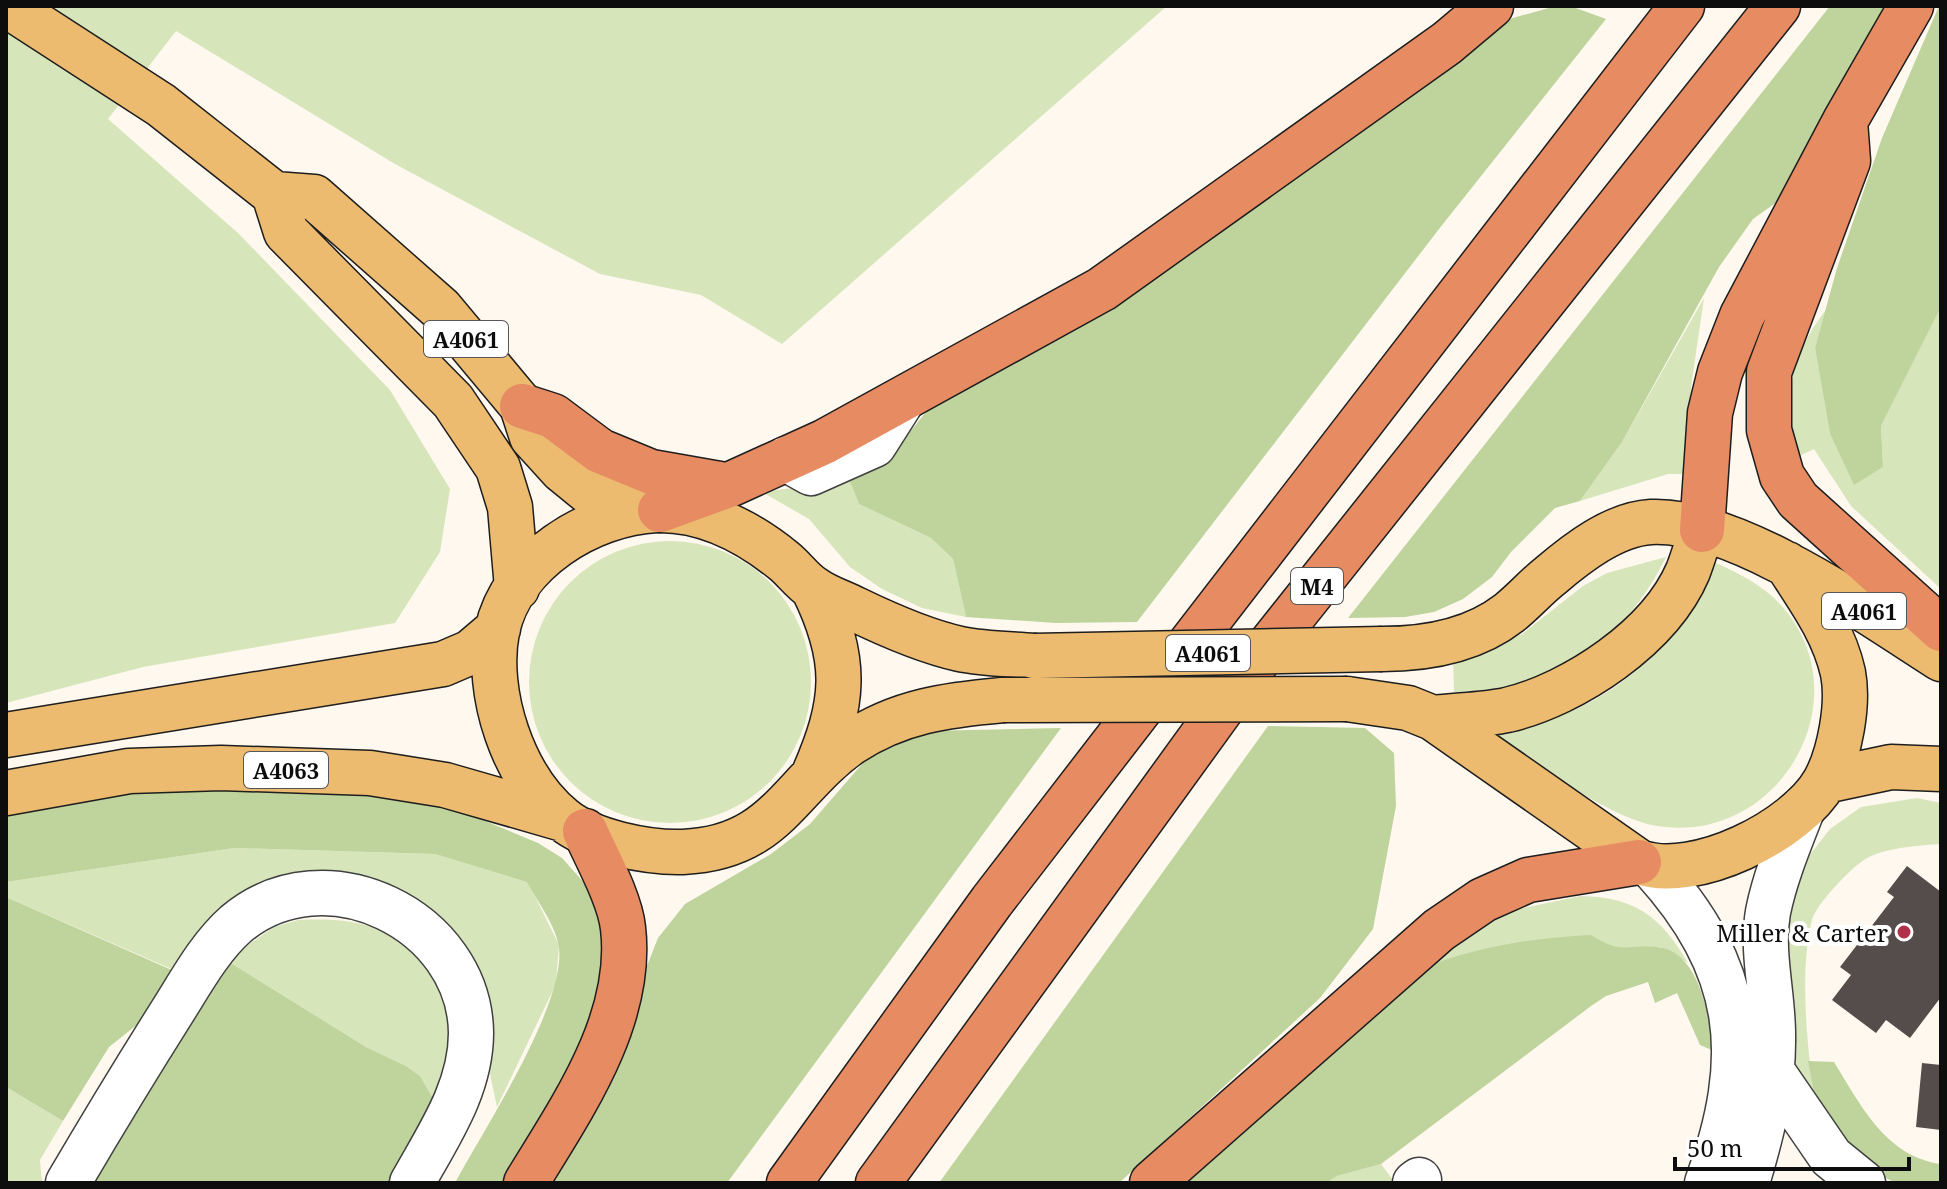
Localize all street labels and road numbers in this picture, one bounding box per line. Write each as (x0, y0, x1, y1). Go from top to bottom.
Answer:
road number: A4061 (424, 321, 508, 357)
road number: M4 (1291, 568, 1343, 604)
road number: A4061 (1822, 593, 1906, 629)
road number: A4061 (1166, 635, 1250, 671)
road number: A4063 (244, 752, 328, 788)

